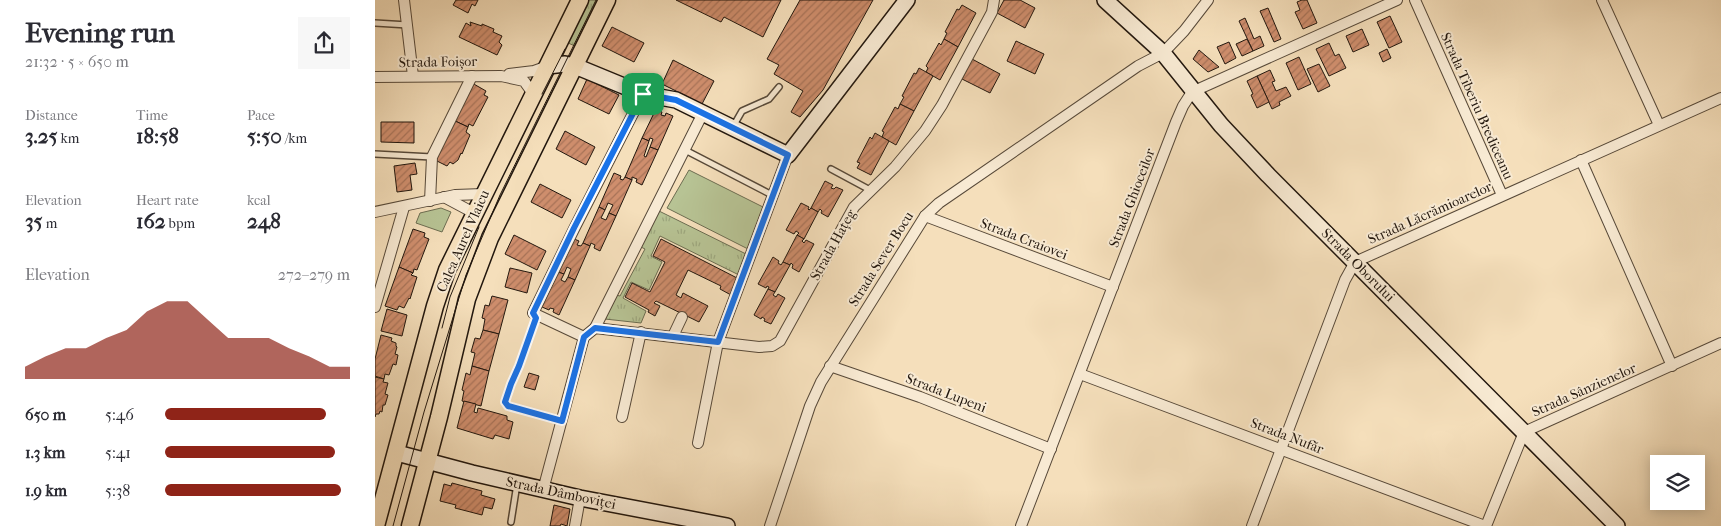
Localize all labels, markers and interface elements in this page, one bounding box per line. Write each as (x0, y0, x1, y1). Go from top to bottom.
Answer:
text: Evening run (25, 16, 175, 49)
button: share (298, 17, 350, 69)
street label: Strada Tiberiu Brediceanu (1437, 30, 1517, 182)
text: 21:32 · 5 × 650 m (25, 52, 129, 71)
street label: Strada Foișor (399, 53, 477, 71)
pin (622, 73, 664, 115)
icon: arrive (629, 80, 657, 108)
text: Distance (25, 107, 78, 124)
text: Time (136, 107, 168, 124)
text: Pace (247, 107, 275, 124)
text: 3.25 (25, 124, 58, 148)
text: 18:58 (136, 124, 179, 148)
text: 5:50 (247, 124, 282, 148)
text: km (58, 130, 79, 147)
text: /km (282, 130, 307, 147)
street label: Strada Ghioceilor (1105, 146, 1159, 250)
street label: Strada Lăcrămioarelor (1365, 178, 1495, 248)
street label: Calea Aurel Vlaicu (433, 187, 493, 295)
text: Elevation (25, 192, 82, 209)
text: Heart rate (136, 192, 199, 209)
text: kcal (247, 192, 271, 209)
street label: Strada Hațeg (806, 206, 860, 284)
street label: Strada Sever Bocu (845, 208, 917, 310)
text: 35 (25, 209, 43, 233)
text: 162 (136, 209, 166, 233)
text: 248 (247, 209, 281, 233)
text: m (43, 215, 57, 232)
text: bpm (166, 215, 195, 232)
street label: Strada Craiovei (978, 215, 1070, 263)
street label: Strada Oborului (1318, 225, 1398, 305)
text: Elevation (25, 265, 90, 284)
text: 272–279 m (278, 265, 350, 284)
street label: Strada Sânzienelor (1529, 359, 1639, 421)
street label: Strada Lupeni (903, 370, 989, 416)
text: 650 m (25, 405, 66, 424)
text: 5:46 (105, 405, 134, 424)
street label: Strada Nufăr (1248, 414, 1326, 458)
text: 1.3 km (25, 443, 65, 462)
text: 5:41 (105, 443, 131, 462)
map controls (1650, 455, 1705, 510)
button: layers (1650, 455, 1705, 510)
street label: Strada Dâmboviței (505, 473, 617, 513)
text: 1.9 km (25, 481, 67, 500)
text: 5:38 (105, 481, 130, 500)

